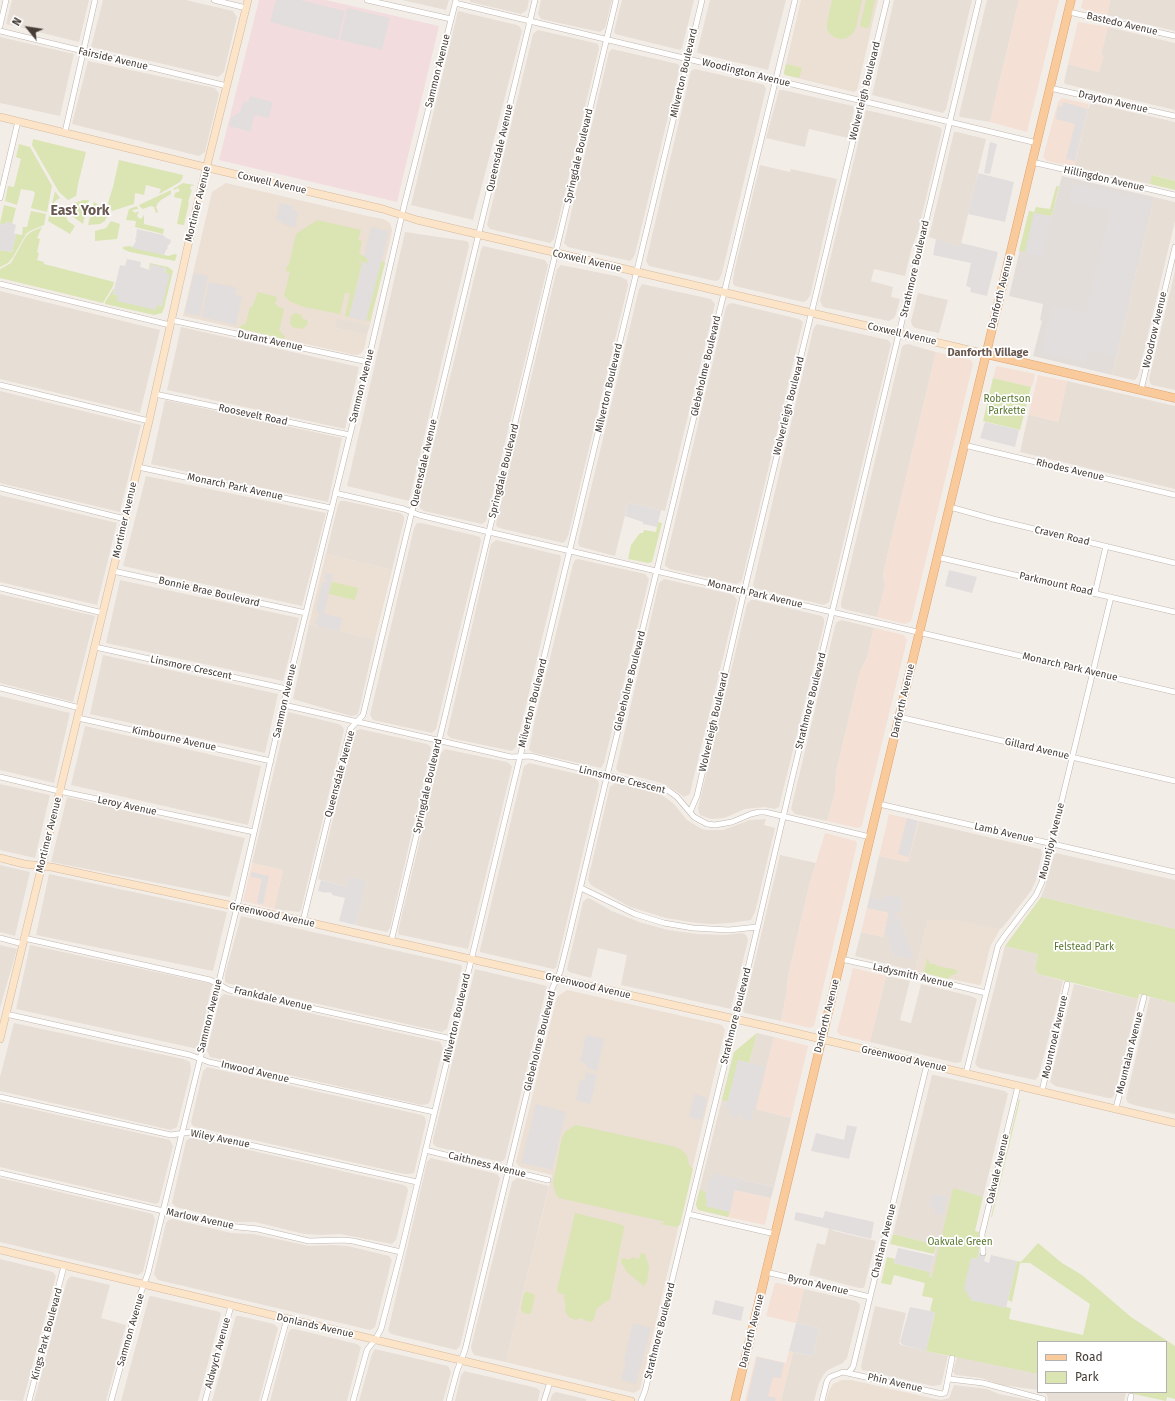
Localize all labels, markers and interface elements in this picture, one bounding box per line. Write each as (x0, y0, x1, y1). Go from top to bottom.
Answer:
north arrow (8, 8, 48, 48)
street label: Bastedo Avenue (1085, 10, 1159, 38)
text: N (10, 15, 25, 28)
street label: Milverton Boulevard (668, 27, 700, 119)
street label: Sammon Avenue (423, 33, 453, 109)
street label: Wolverleigh Boulevard (847, 40, 883, 142)
street label: Fairside Avenue (77, 45, 149, 73)
street label: Woodington Avenue (701, 56, 791, 90)
street label: Drayton Avenue (1077, 88, 1149, 116)
street label: Queensdale Avenue (484, 103, 516, 193)
street label: Springdale Boulevard (562, 107, 596, 205)
street label: Hillingdon Avenue (1062, 164, 1146, 194)
street label: Mortimer Avenue (183, 165, 213, 243)
street label: Coxwell Avenue (236, 169, 308, 197)
district label: East York (50, 203, 110, 219)
street label: Strathmore Boulevard (898, 219, 932, 319)
street label: Coxwell Avenue (551, 247, 623, 275)
street label: Danforth Avenue (986, 254, 1016, 330)
street label: Woodrow Avenue (1140, 291, 1170, 369)
street label: Glebeholme Boulevard (689, 314, 723, 418)
street label: Coxwell Avenue (866, 320, 938, 348)
street label: Durant Avenue (236, 328, 304, 354)
street label: Milverton Boulevard (593, 342, 625, 434)
district label: Danforth Village (948, 346, 1028, 360)
street label: Sammon Avenue (347, 348, 377, 424)
street label: Wolverleigh Boulevard (771, 355, 807, 457)
park label: Robertson Parkette (984, 393, 1030, 416)
street label: Roosevelt Road (217, 402, 289, 428)
street label: Queensdale Avenue (408, 418, 440, 508)
street label: Springdale Boulevard (486, 422, 522, 520)
street label: Rhodes Avenue (1035, 456, 1105, 484)
street label: Monarch Park Avenue (186, 471, 284, 503)
street label: Mortimer Avenue (110, 481, 140, 559)
street label: Craven Road (1033, 524, 1091, 548)
street label: Parkmount Road (1018, 570, 1094, 598)
street label: Bonnie Brae Boulevard (157, 575, 261, 609)
street label: Monarch Park Avenue (706, 577, 804, 611)
street label: Glebeholme Boulevard (612, 630, 648, 732)
street label: Monarch Park Avenue (1021, 650, 1119, 684)
street label: Strathmore Boulevard (793, 651, 829, 751)
street label: Linsmore Crescent (149, 653, 233, 683)
street label: Milverton Boulevard (516, 657, 550, 749)
street label: Sammon Avenue (271, 663, 299, 739)
street label: Danforth Avenue (889, 663, 917, 739)
street label: Wolverleigh Boulevard (697, 671, 731, 773)
street label: Kimbourne Avenue (131, 724, 217, 754)
street label: Queensdale Avenue (323, 729, 357, 819)
street label: Gillard Avenue (1004, 736, 1070, 762)
street label: Springdale Boulevard (411, 737, 445, 835)
street label: Linnsmore Crescent (577, 763, 667, 797)
street label: Leroy Avenue (96, 794, 158, 818)
street label: Mortimer Avenue (34, 796, 64, 874)
street label: Mountjoy Avenue (1037, 802, 1067, 880)
street label: Lamb Avenue (973, 820, 1035, 846)
street label: Greenwood Avenue (228, 900, 316, 930)
park label: Felstead Park (1054, 941, 1114, 953)
street label: Ladysmith Avenue (871, 961, 955, 991)
street label: Strathmore Boulevard (718, 966, 754, 1066)
street label: Greenwood Avenue (544, 970, 632, 1002)
street label: Milverton Boulevard (441, 972, 473, 1064)
street label: Sammon Avenue (195, 978, 225, 1054)
street label: Danforth Avenue (812, 978, 842, 1054)
street label: Frankdale Avenue (233, 984, 313, 1014)
street label: Glebeholme Boulevard (522, 990, 558, 1092)
street label: Mountnoel Avenue (1040, 994, 1070, 1080)
street label: Mountalan Avenue (1114, 1011, 1146, 1095)
street label: Greenwood Avenue (860, 1043, 948, 1075)
street label: Inwood Avenue (220, 1058, 290, 1086)
street label: Wiley Avenue (189, 1127, 251, 1151)
street label: Oakvale Avenue (984, 1133, 1012, 1205)
street label: Caithness Avenue (447, 1150, 527, 1180)
street label: Chatham Avenue (869, 1203, 899, 1279)
street label: Marlow Avenue (165, 1206, 235, 1232)
park label: Oakvale Green (927, 1236, 993, 1248)
street label: Byron Avenue (786, 1272, 850, 1298)
street label: Strathmore Boulevard (642, 1281, 678, 1381)
street label: Kings Park Boulevard (29, 1287, 65, 1381)
street label: Sammon Avenue (115, 1292, 147, 1368)
street label: Danforth Avenue (737, 1293, 767, 1369)
street label: Donlands Avenue (275, 1311, 355, 1341)
street label: Aldwych Avenue (203, 1316, 233, 1390)
legend (1037, 1341, 1167, 1393)
text: Road (1075, 1350, 1103, 1364)
text: Park (1075, 1370, 1099, 1384)
street label: Phin Avenue (866, 1371, 924, 1395)

